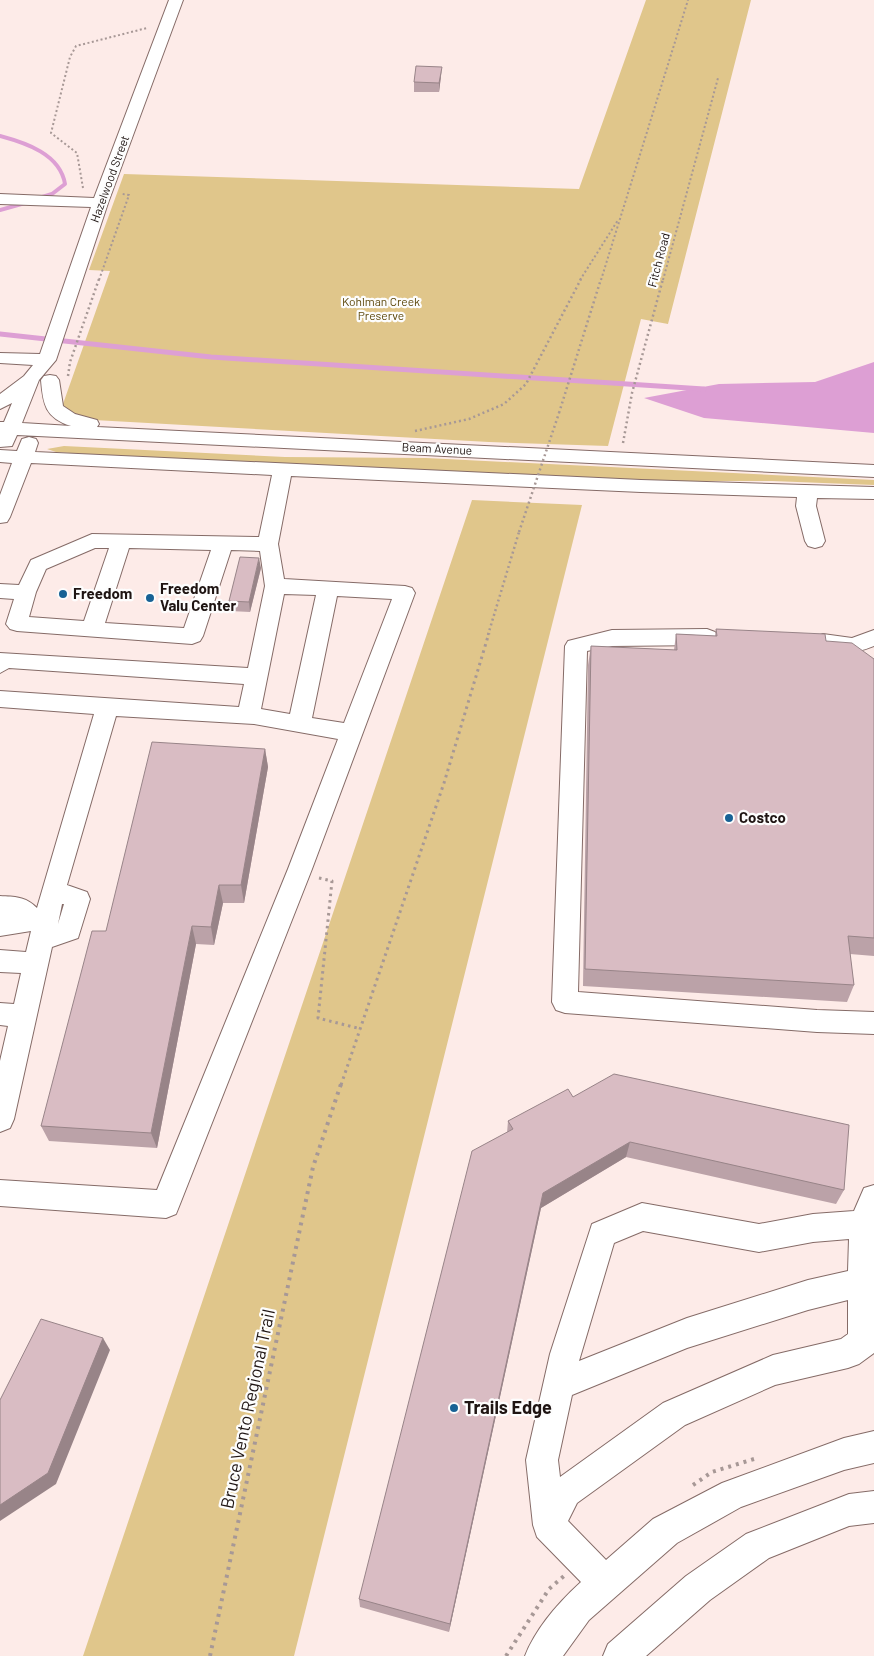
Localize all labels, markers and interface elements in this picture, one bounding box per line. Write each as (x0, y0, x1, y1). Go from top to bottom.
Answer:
street label: Hazelwood Street (87, 133, 131, 224)
street label: Fitch Road (644, 231, 672, 288)
park label: Kohlman Creek Preserve (342, 294, 420, 322)
street label: Beam Avenue (402, 439, 473, 457)
place label: Freedom Valu Center (160, 579, 236, 614)
place label: Freedom (73, 584, 132, 602)
marker: Freedom (57, 588, 69, 600)
marker: Freedom Valu Center (144, 592, 156, 604)
place label: Costco (739, 808, 786, 826)
marker: Costco (723, 812, 735, 824)
street label: Bruce Vento Regional Trail (215, 1307, 279, 1511)
place label: Trails Edge (464, 1396, 552, 1418)
marker: Trails Edge (448, 1402, 460, 1414)

